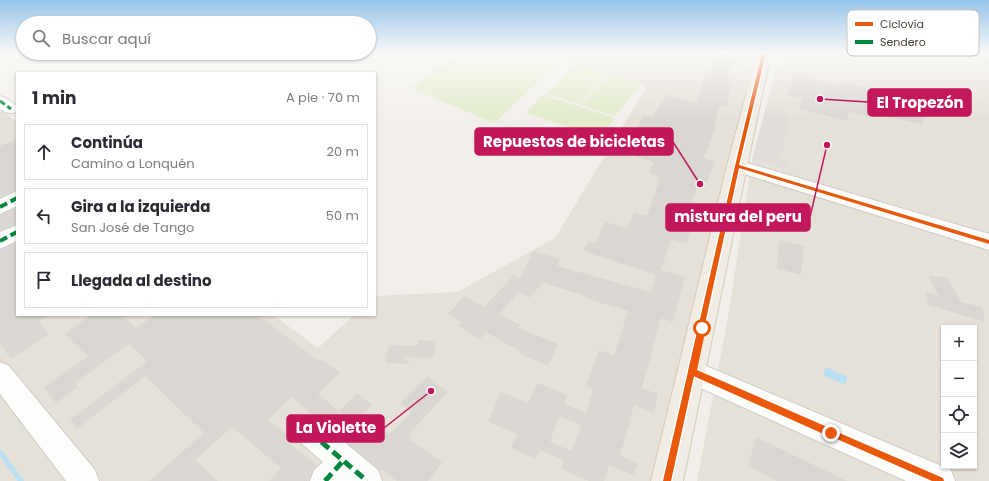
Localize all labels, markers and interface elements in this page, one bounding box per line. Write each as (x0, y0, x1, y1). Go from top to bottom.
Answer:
legend (847, 10, 979, 56)
search box (16, 16, 376, 60)
text: Ciclovía (880, 16, 924, 32)
icon: search (30, 27, 52, 49)
text: Buscar aquí (62, 28, 151, 49)
text: Sendero (880, 34, 926, 50)
text: 1 min (32, 86, 76, 110)
text: A pie · 70 m (286, 88, 360, 107)
callout: El Tropezón (868, 89, 971, 116)
text: El Tropezón (876, 92, 964, 113)
callout: Repuestos de bicicletas (475, 128, 673, 155)
text: Repuestos de bicicletas (483, 131, 665, 152)
text: Continúa (71, 132, 143, 153)
icon: ahead (33, 141, 55, 163)
text: 20 m (326, 142, 359, 161)
text: Camino a Lonquén (71, 154, 195, 173)
text: Gira a la izquierda (71, 196, 210, 217)
callout: mistura del peru (666, 204, 810, 231)
icon: left (33, 205, 55, 227)
text: 50 m (326, 206, 359, 225)
text: mistura del peru (674, 206, 802, 227)
text: San José de Tango (71, 218, 194, 237)
icon: arrive (33, 269, 55, 291)
text: Llegada al destino (71, 270, 212, 291)
route start (693, 319, 711, 337)
map controls (941, 325, 977, 469)
button: + (941, 325, 977, 361)
button: − (941, 361, 977, 397)
button: locate (941, 397, 977, 433)
callout: La Violette (287, 415, 384, 442)
text: La Violette (296, 417, 376, 438)
route end (822, 424, 840, 442)
button: layers (941, 433, 977, 469)

